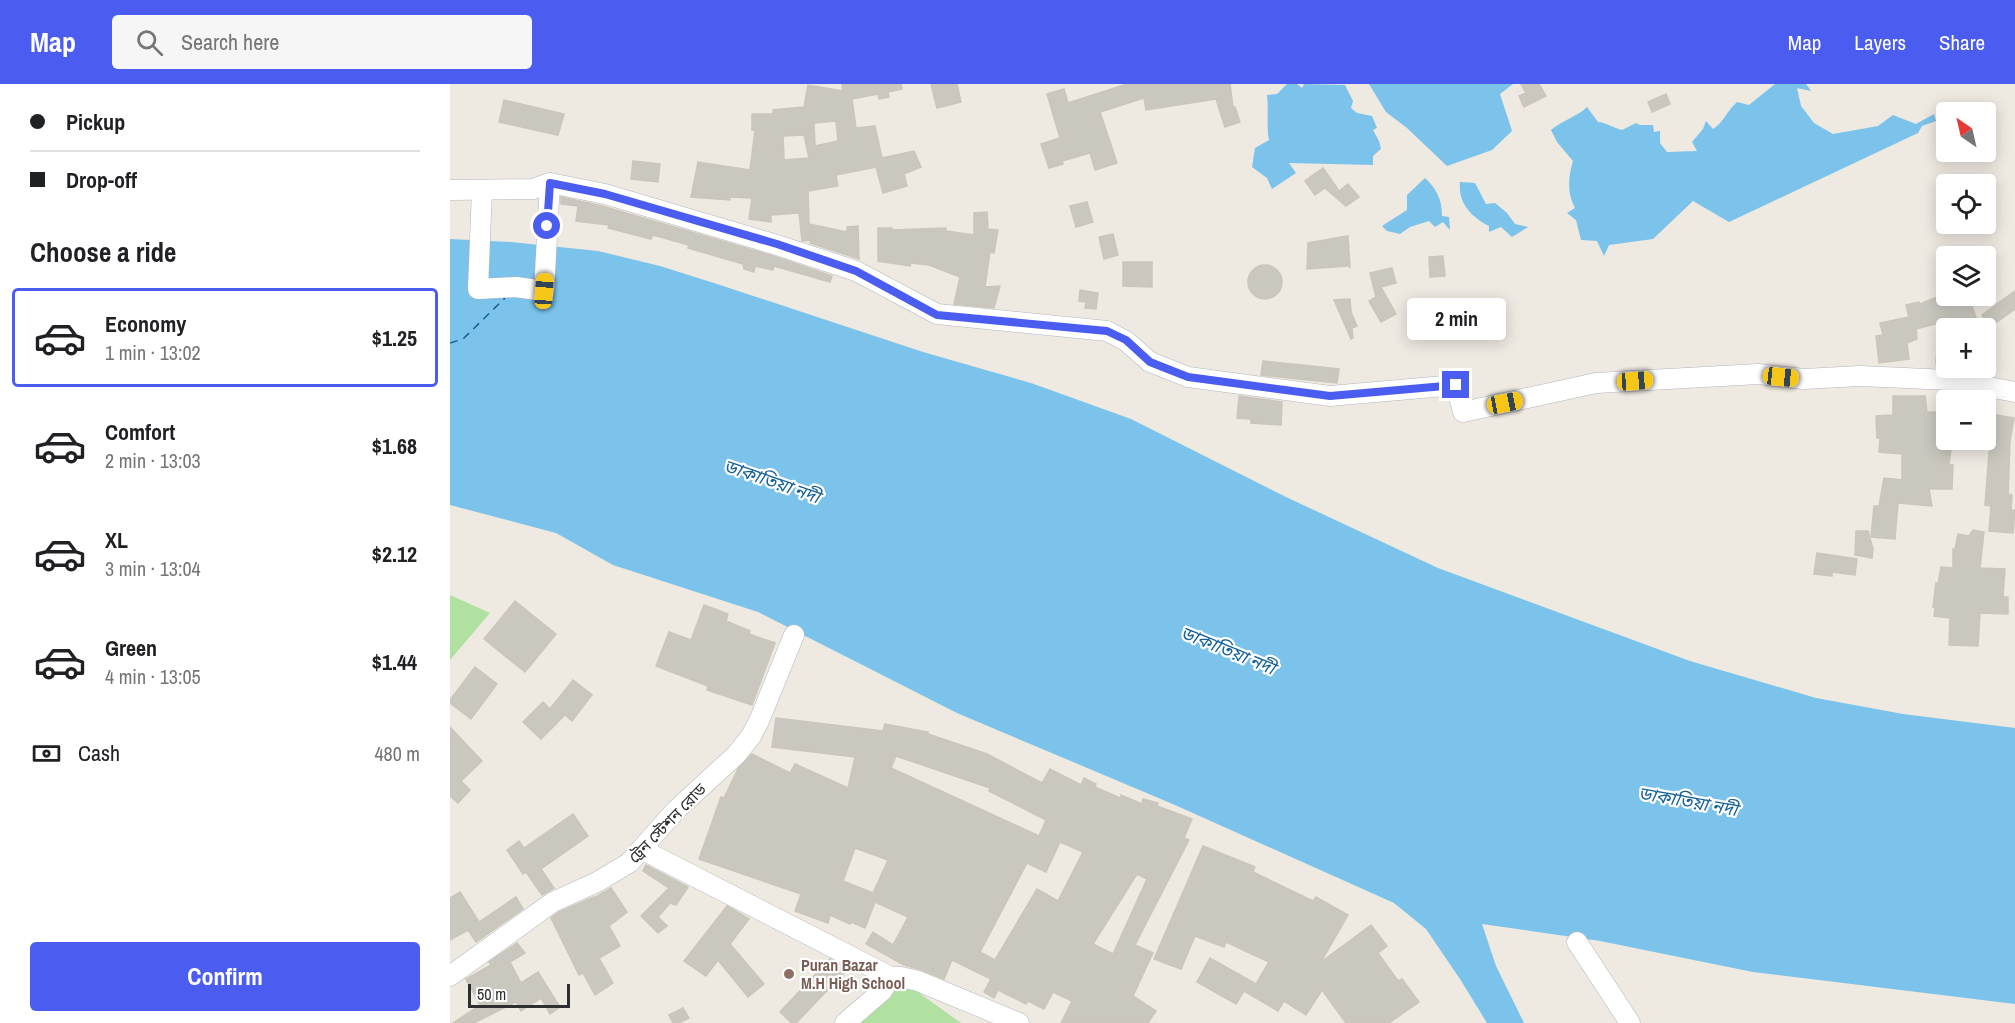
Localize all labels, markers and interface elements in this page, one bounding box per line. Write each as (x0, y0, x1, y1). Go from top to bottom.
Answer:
search box (112, 15, 532, 69)
text: Map (30, 23, 76, 61)
icon: search (133, 26, 166, 59)
text: Search here (181, 27, 279, 57)
text: Map (1788, 28, 1821, 57)
text: Layers (1854, 28, 1906, 57)
text: Share (1939, 28, 1985, 57)
north arrow (1936, 102, 1996, 162)
map controls (1936, 102, 1996, 450)
text: Pickup (66, 107, 125, 137)
text: Drop-off (66, 165, 137, 195)
button: locate (1936, 174, 1996, 234)
route start (533, 212, 560, 239)
text: Choose a ride (30, 234, 176, 270)
button: layers (1936, 246, 1996, 306)
car (534, 272, 554, 310)
callout: 2 min (1406, 298, 1506, 340)
text: 2 min (1435, 305, 1478, 332)
text: Economy (105, 309, 186, 339)
icon: car (33, 311, 87, 365)
button: + (1936, 318, 1996, 378)
text: $1.25 (372, 323, 417, 353)
text: 1 min · 13:02 (105, 339, 201, 366)
car (1762, 366, 1800, 388)
route end (1442, 371, 1469, 398)
car (1616, 371, 1654, 391)
button: − (1936, 390, 1996, 450)
car (1486, 391, 1524, 415)
text: Comfort (105, 417, 175, 447)
icon: car (33, 419, 87, 473)
text: $1.68 (372, 431, 417, 461)
text: 2 min · 13:03 (105, 447, 201, 474)
water label: ডাকাতিয়া নদী (721, 453, 826, 510)
text: XL (105, 525, 128, 555)
icon: car (33, 527, 87, 581)
text: $2.12 (372, 539, 417, 569)
text: 3 min · 13:04 (105, 555, 201, 582)
water label: ডাকাতিয়া নদী (1177, 620, 1282, 682)
text: Green (105, 633, 157, 663)
icon: car (33, 635, 87, 689)
text: $1.44 (372, 647, 417, 677)
text: 4 min · 13:05 (105, 663, 201, 690)
icon: cash (30, 737, 63, 770)
text: Cash (78, 738, 120, 768)
text: 480 m (374, 740, 420, 767)
street label: ট্রেন স্টেশন রোড (623, 778, 711, 868)
water label: ডাকাতিয়া নদী (1637, 780, 1743, 823)
button: Confirm (30, 942, 420, 1011)
place label: Puran Bazar M.H High School (801, 954, 905, 994)
marker: Puran Bazar M.H High School (782, 967, 796, 981)
scale bar (468, 981, 570, 1008)
text: 50 m (477, 983, 506, 1005)

